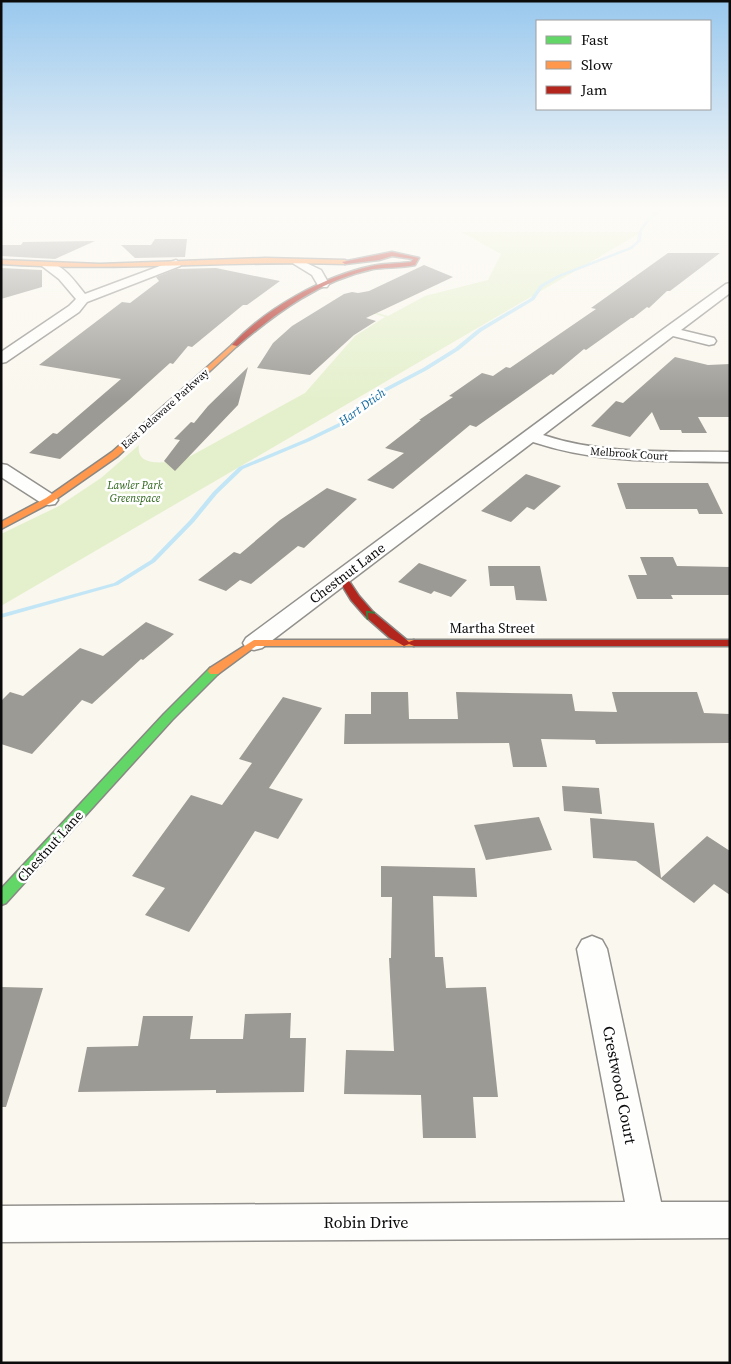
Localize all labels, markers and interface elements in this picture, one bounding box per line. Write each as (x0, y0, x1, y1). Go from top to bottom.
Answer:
legend (536, 20, 711, 110)
text: Fast (581, 29, 608, 50)
text: Slow (581, 54, 613, 75)
text: Jam (580, 79, 608, 100)
street label: East Delaware Parkway (118, 365, 212, 453)
water label: Hart Dtich (335, 384, 389, 430)
street label: Melbrook Court (590, 444, 669, 464)
park label: Lawler Park Greenspace (106, 478, 164, 506)
street label: Chestnut Lane (305, 538, 389, 608)
one-way arrow (365, 611, 374, 620)
street label: Martha Street (449, 618, 535, 638)
street label: Chestnut Lane (12, 806, 88, 886)
street label: Crestwood Court (598, 1024, 642, 1147)
street label: Robin Drive (324, 1211, 408, 1233)

